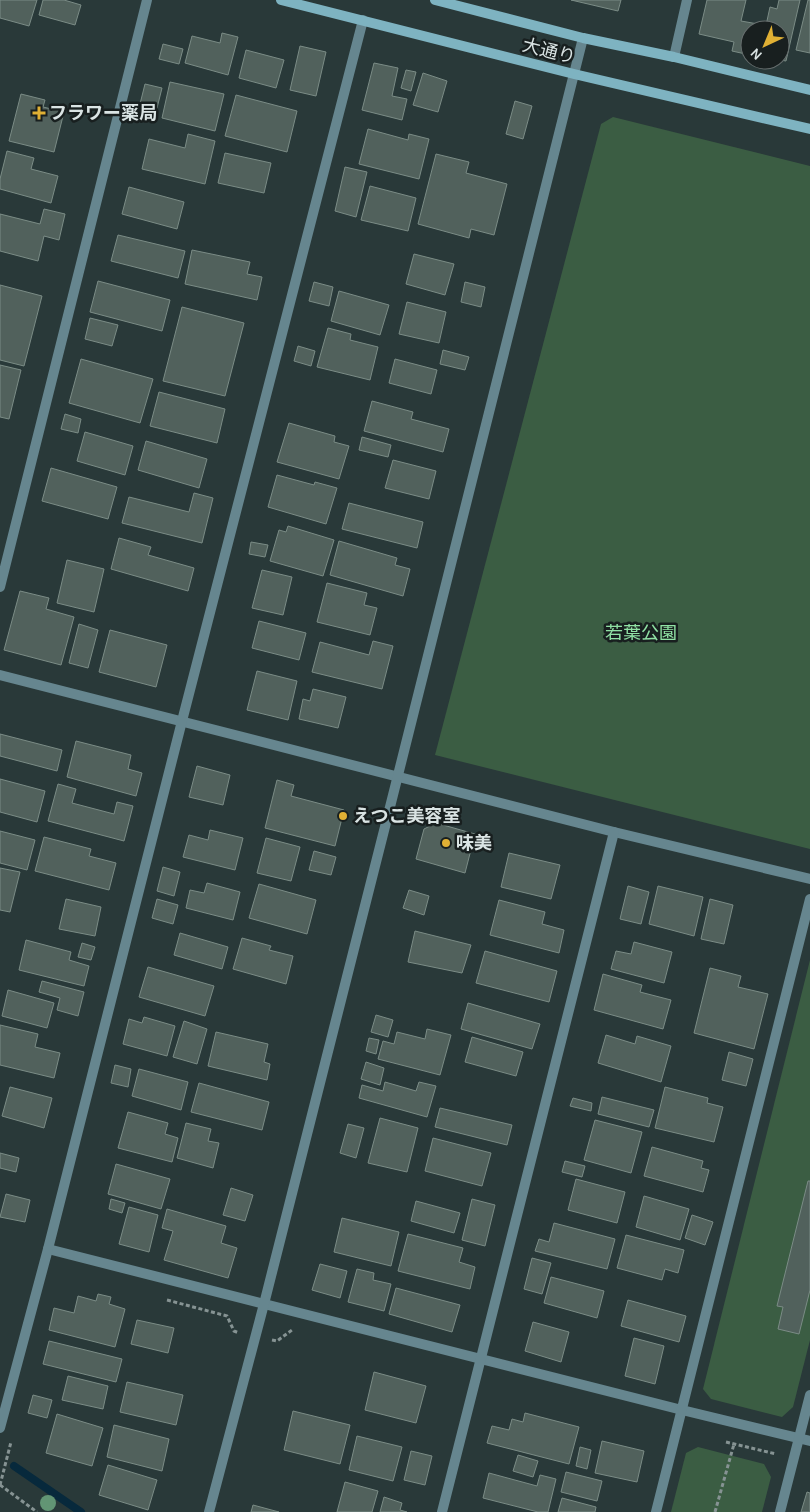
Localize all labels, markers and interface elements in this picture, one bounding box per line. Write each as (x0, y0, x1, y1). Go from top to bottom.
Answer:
north arrow (740, 20, 790, 70)
street label: 大通り (520, 34, 578, 68)
text: N (747, 44, 766, 64)
place label: フラワー薬局 (49, 102, 157, 124)
marker: フラワー薬局 (33, 107, 45, 119)
park label: 若葉公園 (605, 622, 677, 644)
place label: えつこ美容室 (353, 805, 460, 827)
marker: えつこ美容室 (337, 810, 349, 822)
place label: 味美 (456, 832, 492, 854)
marker: 味美 (440, 837, 452, 849)

